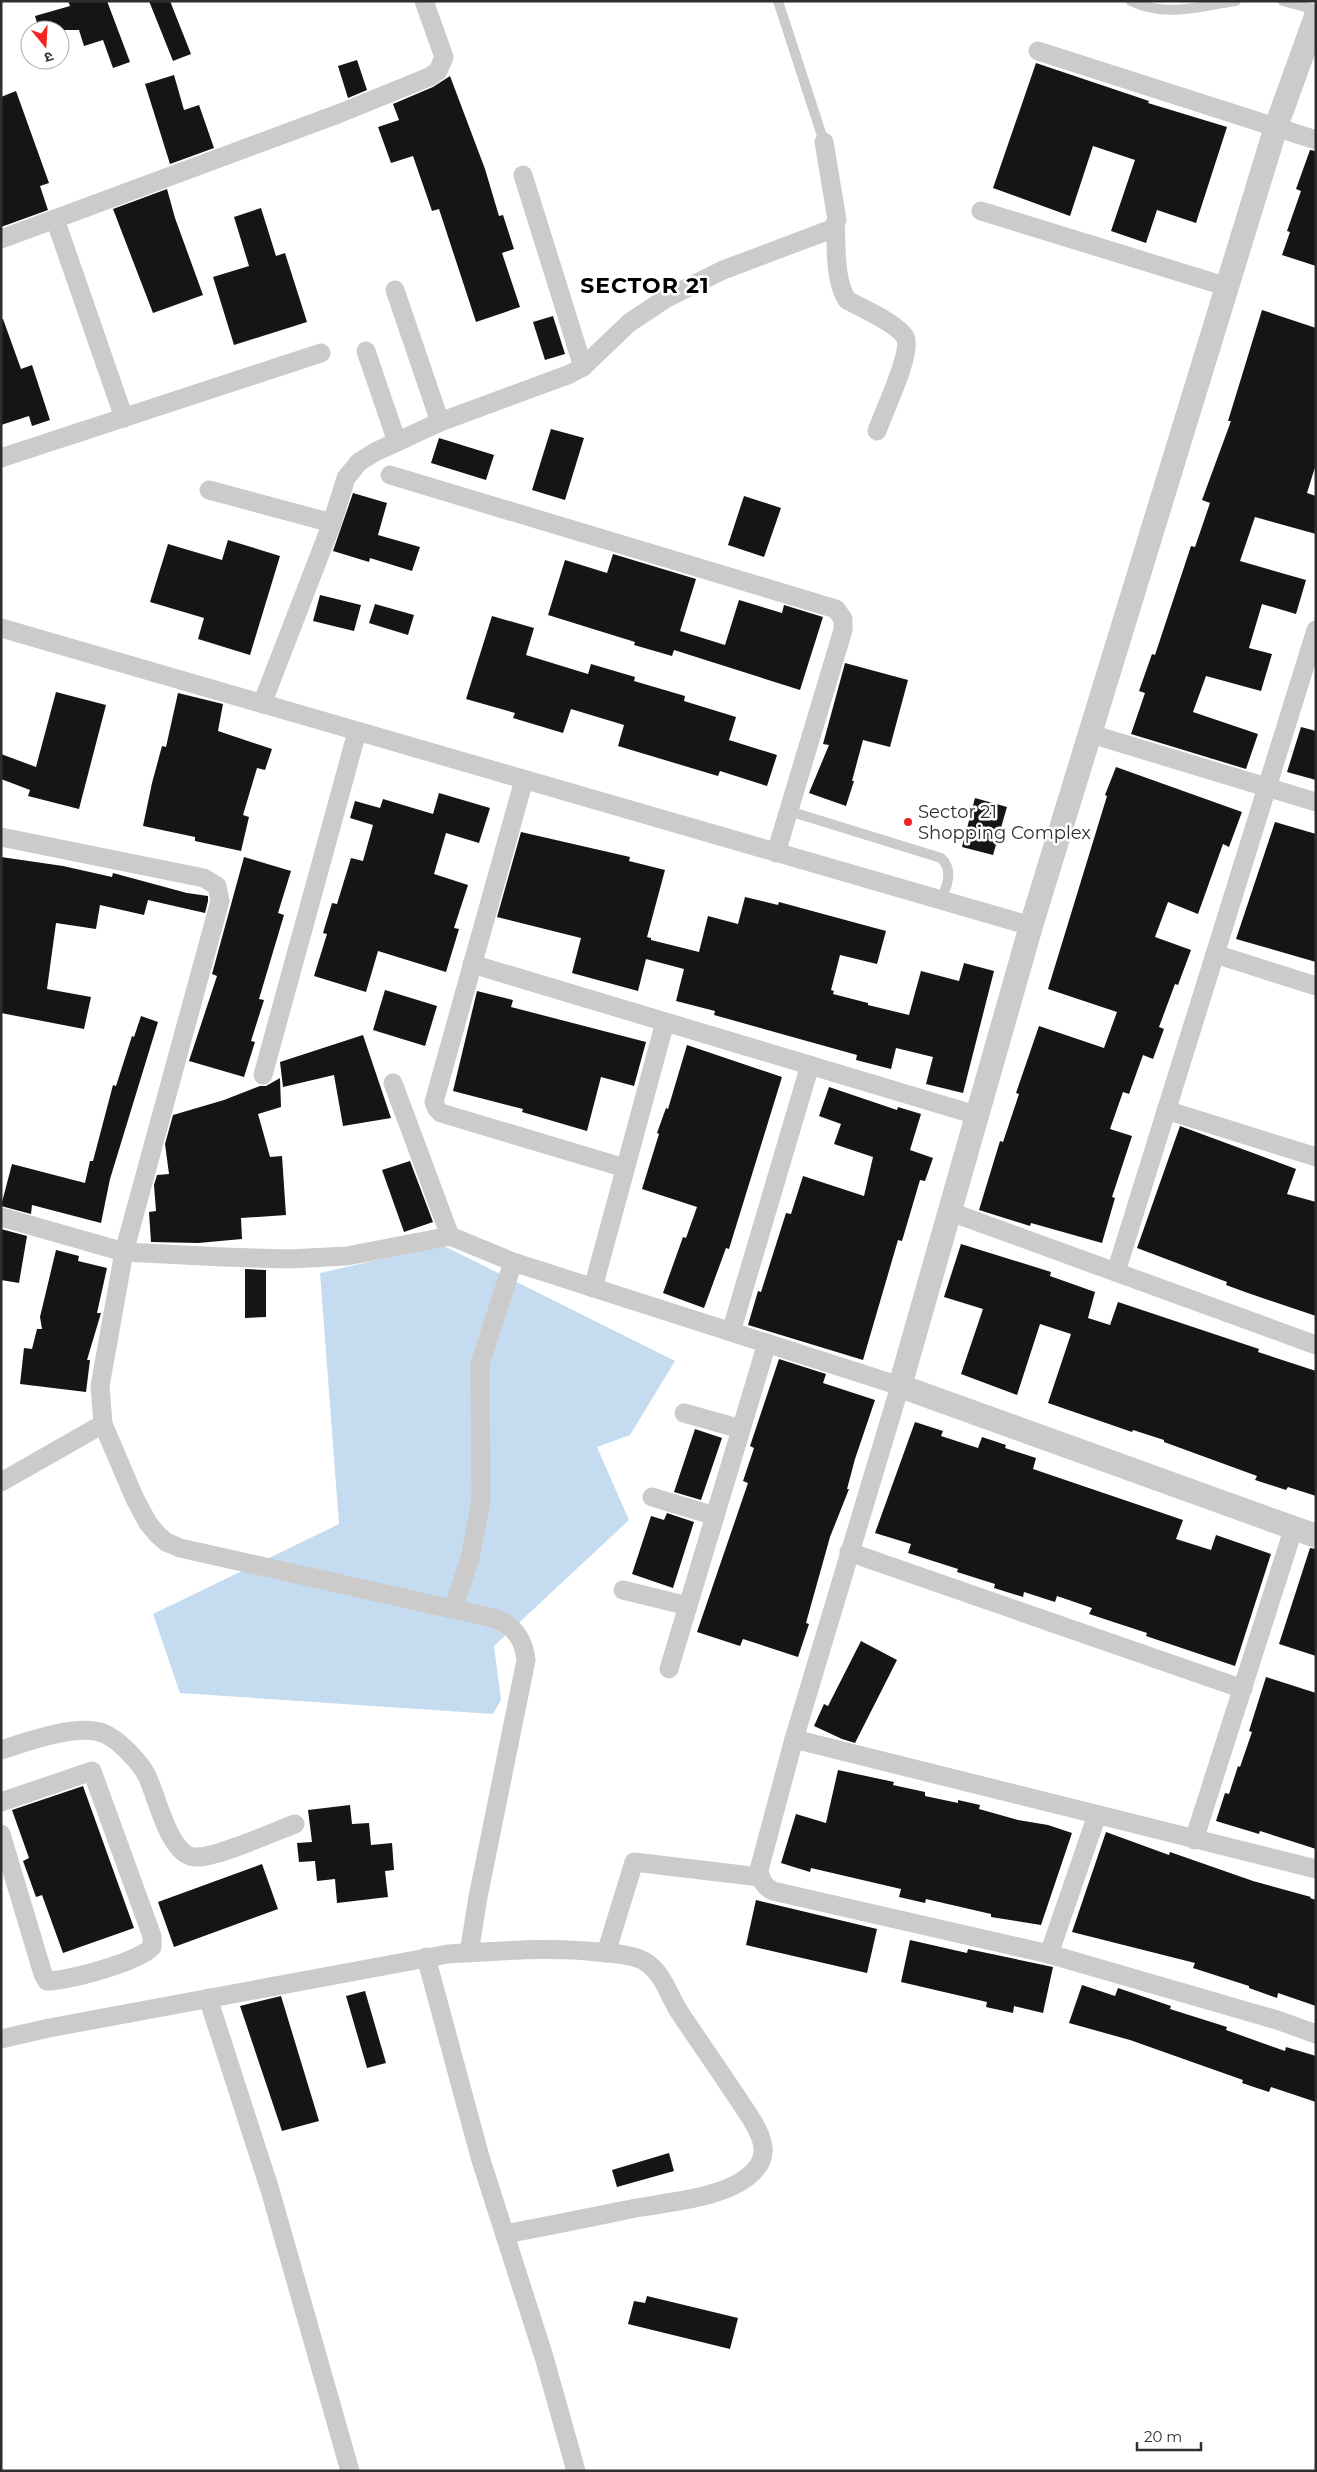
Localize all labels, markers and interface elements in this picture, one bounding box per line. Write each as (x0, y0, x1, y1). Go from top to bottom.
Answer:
north arrow (20, 20, 70, 70)
text: उ (42, 48, 56, 67)
district label: SECTOR 21 (580, 272, 710, 299)
place label: Sector 21 Shopping Complex (918, 801, 1091, 844)
marker: Sector 21 Shopping Complex (902, 816, 914, 828)
scale bar (1137, 2420, 1201, 2452)
text: 20 m (1144, 2427, 1182, 2446)

